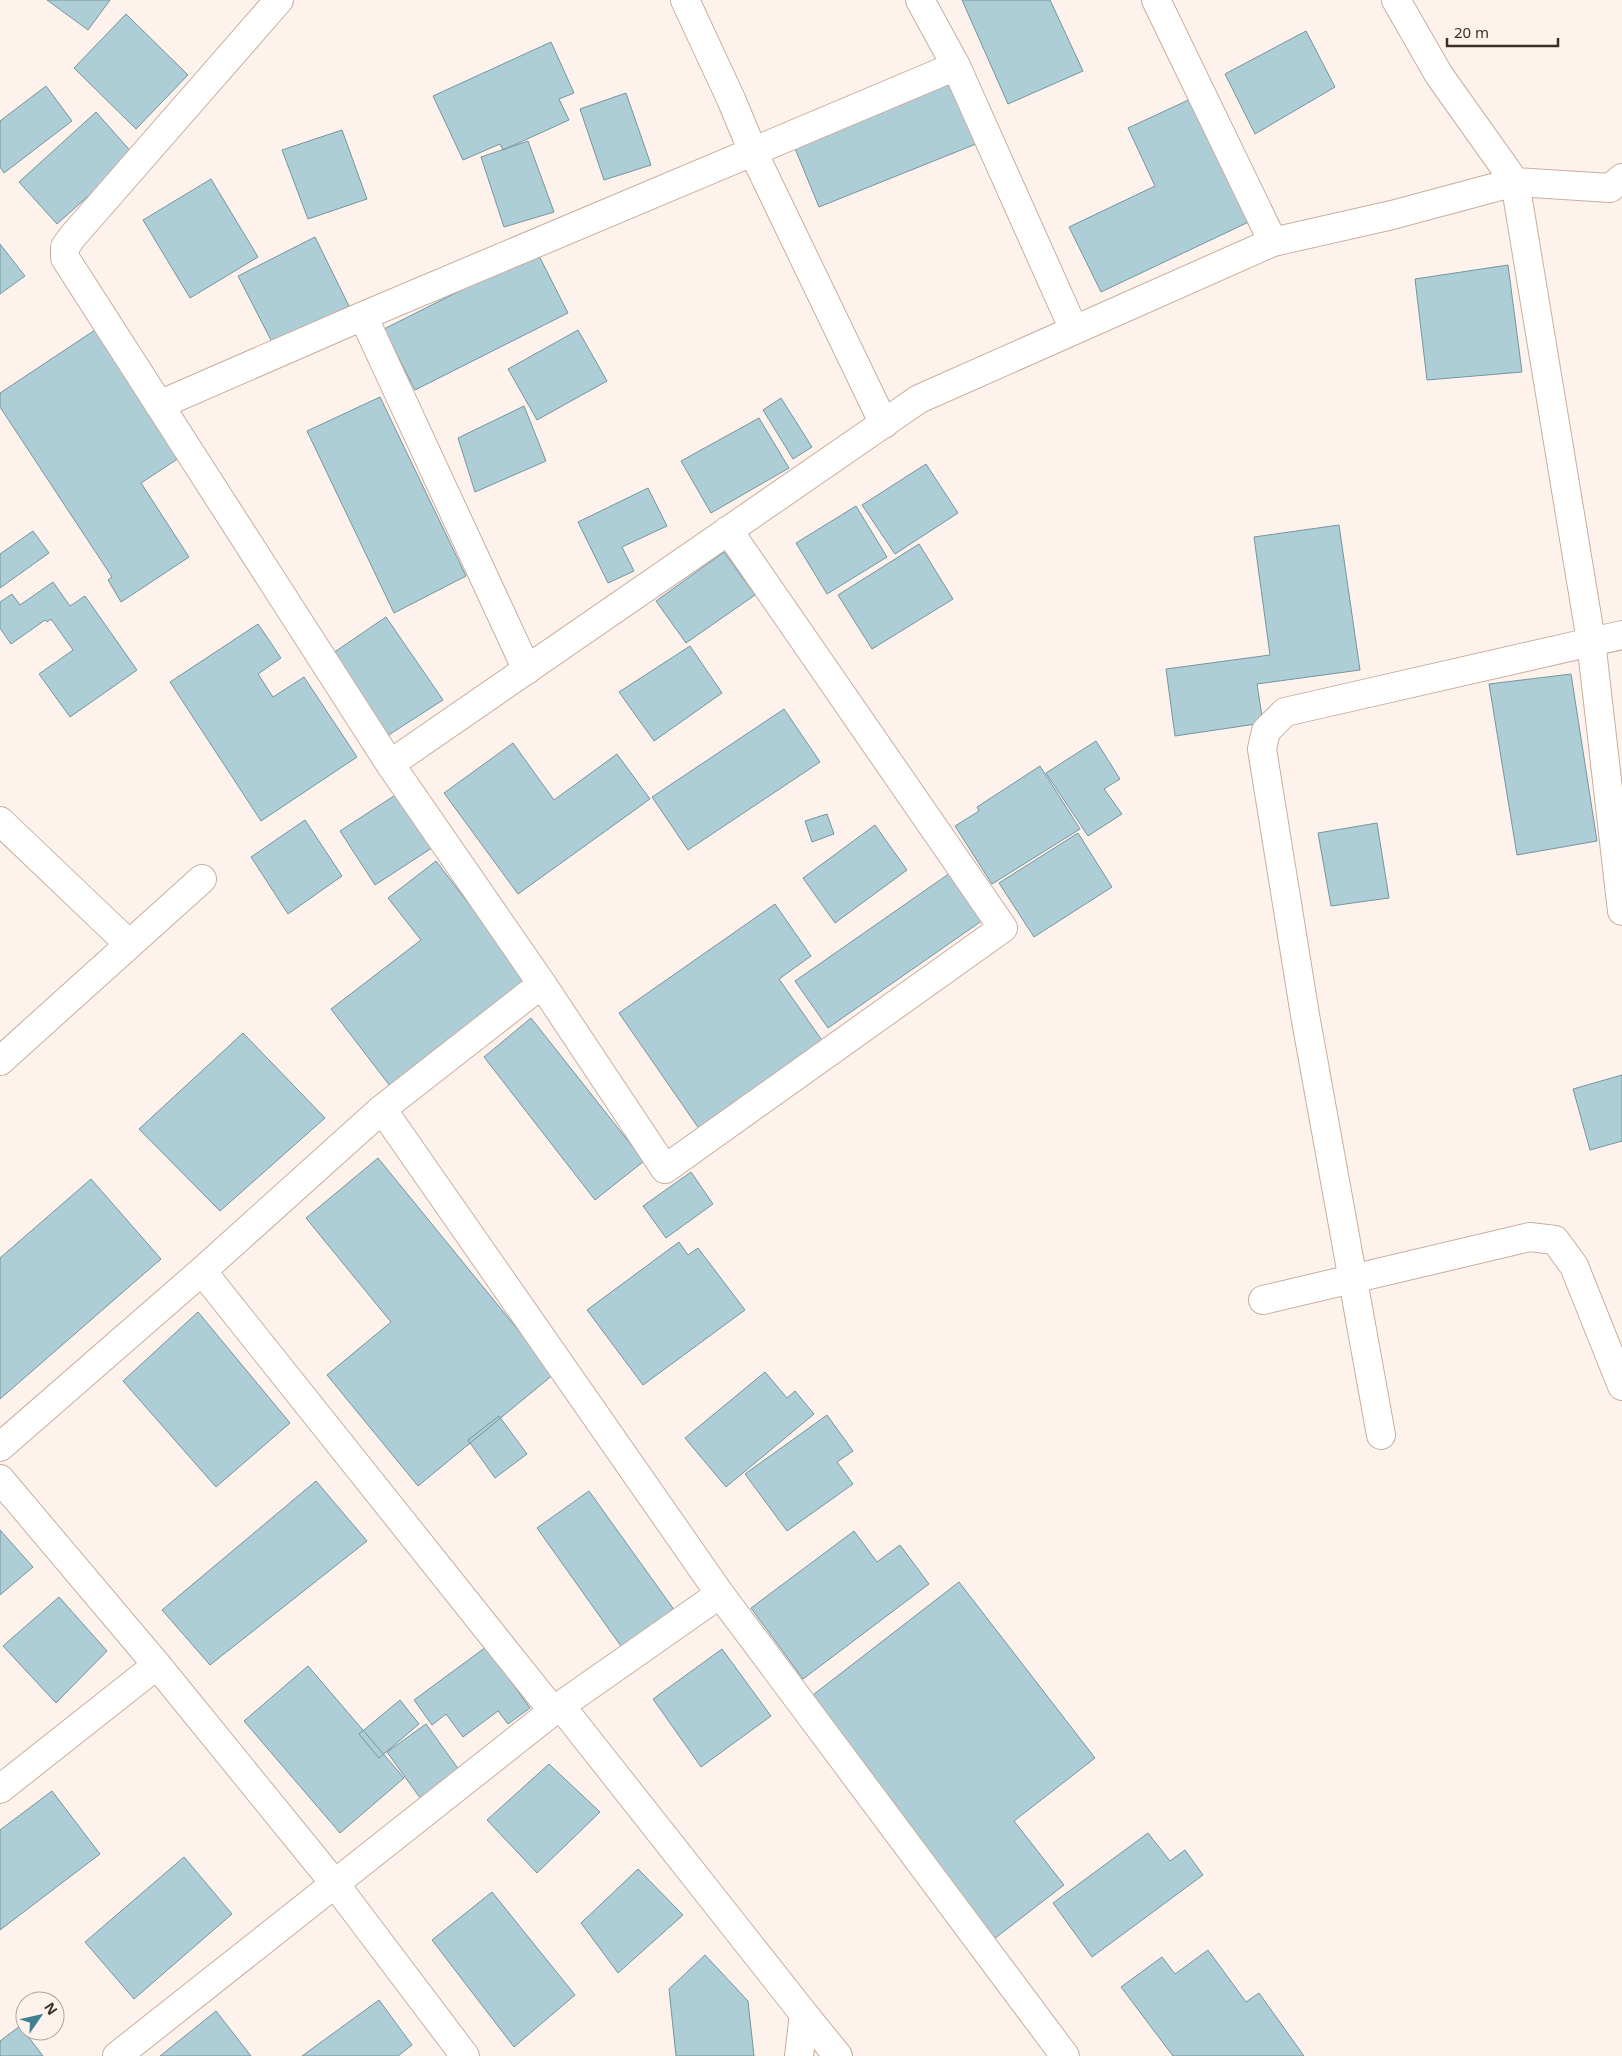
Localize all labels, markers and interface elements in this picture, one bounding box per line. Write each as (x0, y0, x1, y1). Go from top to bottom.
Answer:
scale bar (1447, 15, 1558, 47)
text: 20 m (1454, 22, 1489, 42)
north arrow (15, 1991, 65, 2041)
text: N (40, 1998, 62, 2018)

